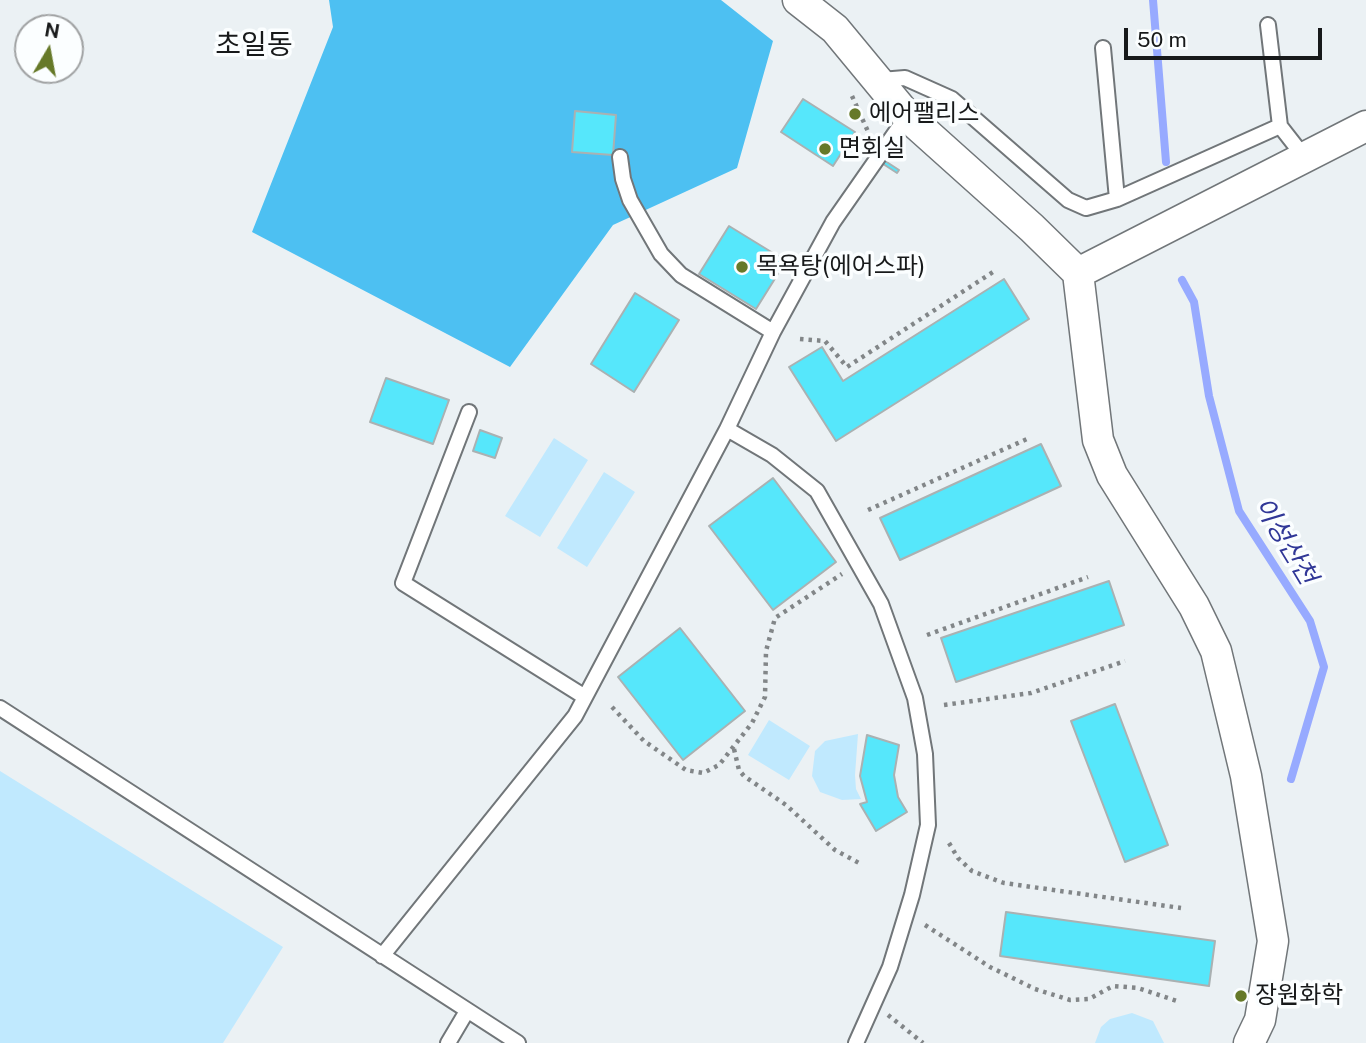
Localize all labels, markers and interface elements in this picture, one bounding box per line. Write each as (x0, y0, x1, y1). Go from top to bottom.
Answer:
north arrow (14, 14, 84, 84)
scale bar (1128, 14, 1326, 58)
text: N (43, 18, 62, 42)
text: 50 m (1137, 27, 1187, 52)
district label: 초일동 (215, 28, 293, 62)
place label: 에어팰리스 (869, 100, 979, 128)
marker: 에어팰리스 (847, 106, 863, 122)
place label: 면회실 (839, 135, 905, 163)
marker: 면회실 (817, 141, 833, 157)
place label: 목욕탕(에어스파) (756, 253, 925, 281)
marker: 목욕탕(에어스파) (734, 259, 750, 275)
water label: 이성산천 (1247, 492, 1323, 590)
place label: 장원화학 (1255, 982, 1343, 1010)
marker: 장원화학 (1233, 988, 1249, 1004)

